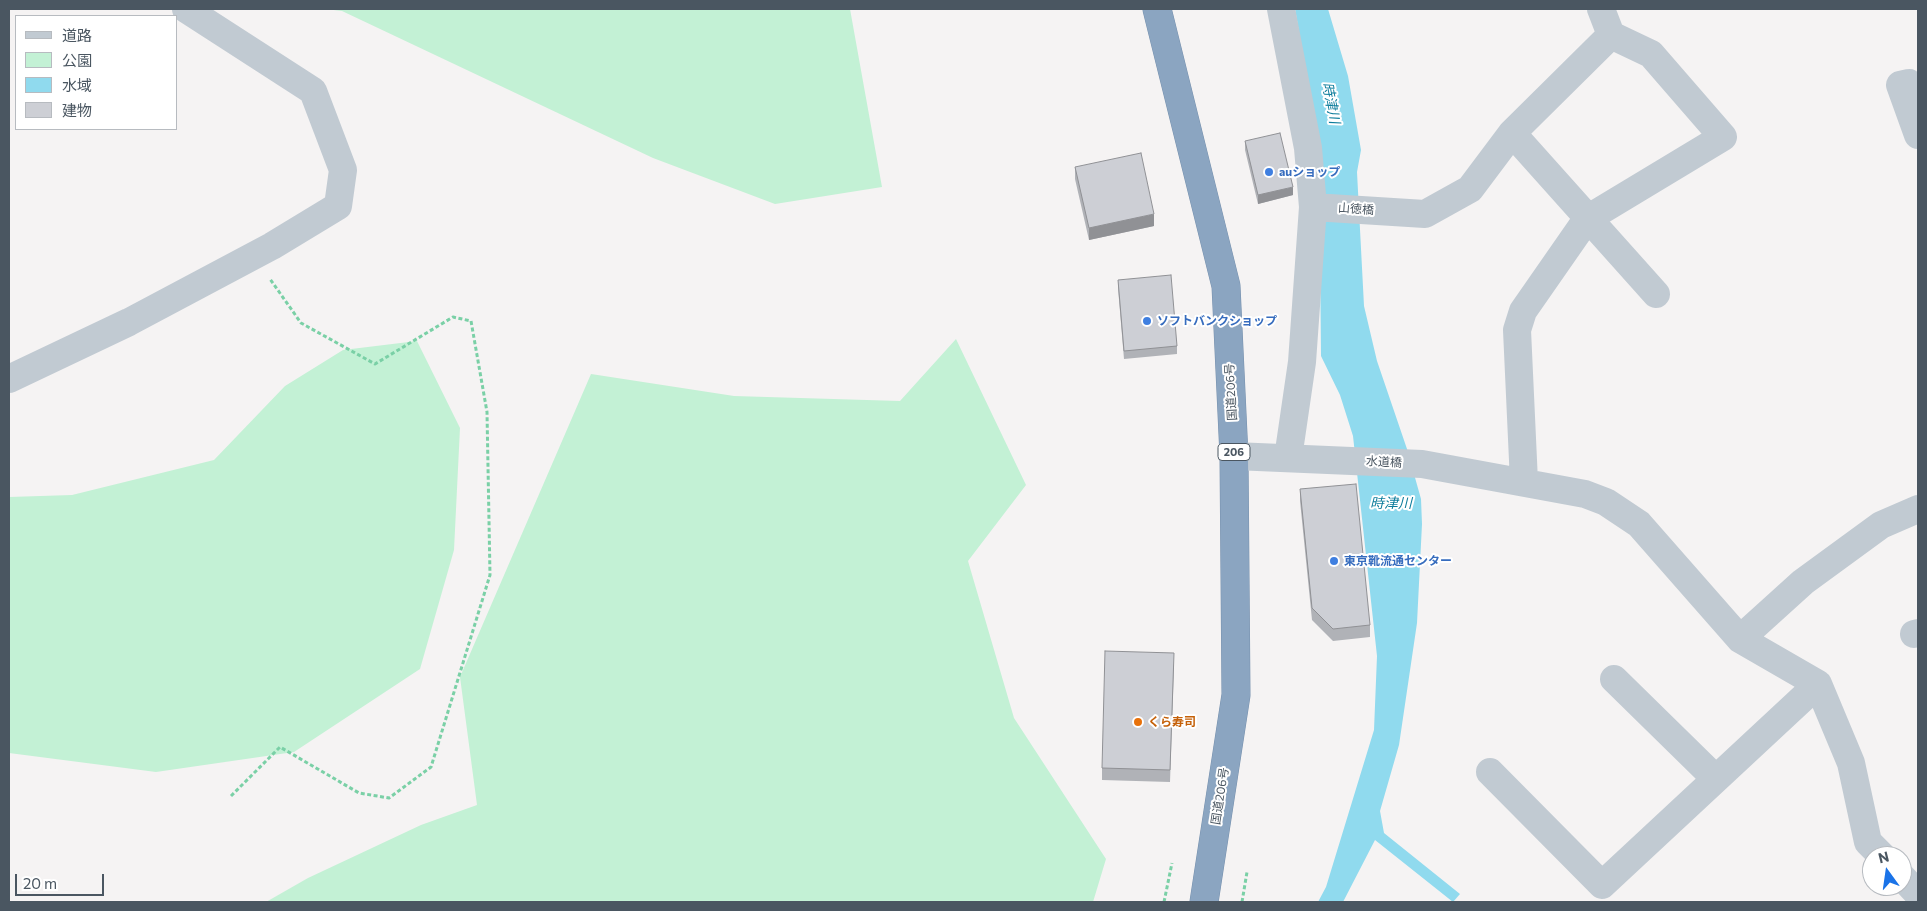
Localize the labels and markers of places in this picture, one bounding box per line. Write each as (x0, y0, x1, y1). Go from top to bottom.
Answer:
place label: auショップ (1279, 165, 1340, 179)
marker: auショップ (1263, 166, 1275, 178)
place label: ソフトバンクショップ (1157, 314, 1277, 328)
marker: ソフトバンクショップ (1141, 315, 1153, 327)
place label: 東京靴流通センター (1344, 554, 1452, 568)
marker: 東京靴流通センター (1328, 555, 1340, 567)
place label: くら寿司 (1148, 715, 1196, 729)
marker: くら寿司 (1132, 716, 1144, 728)

